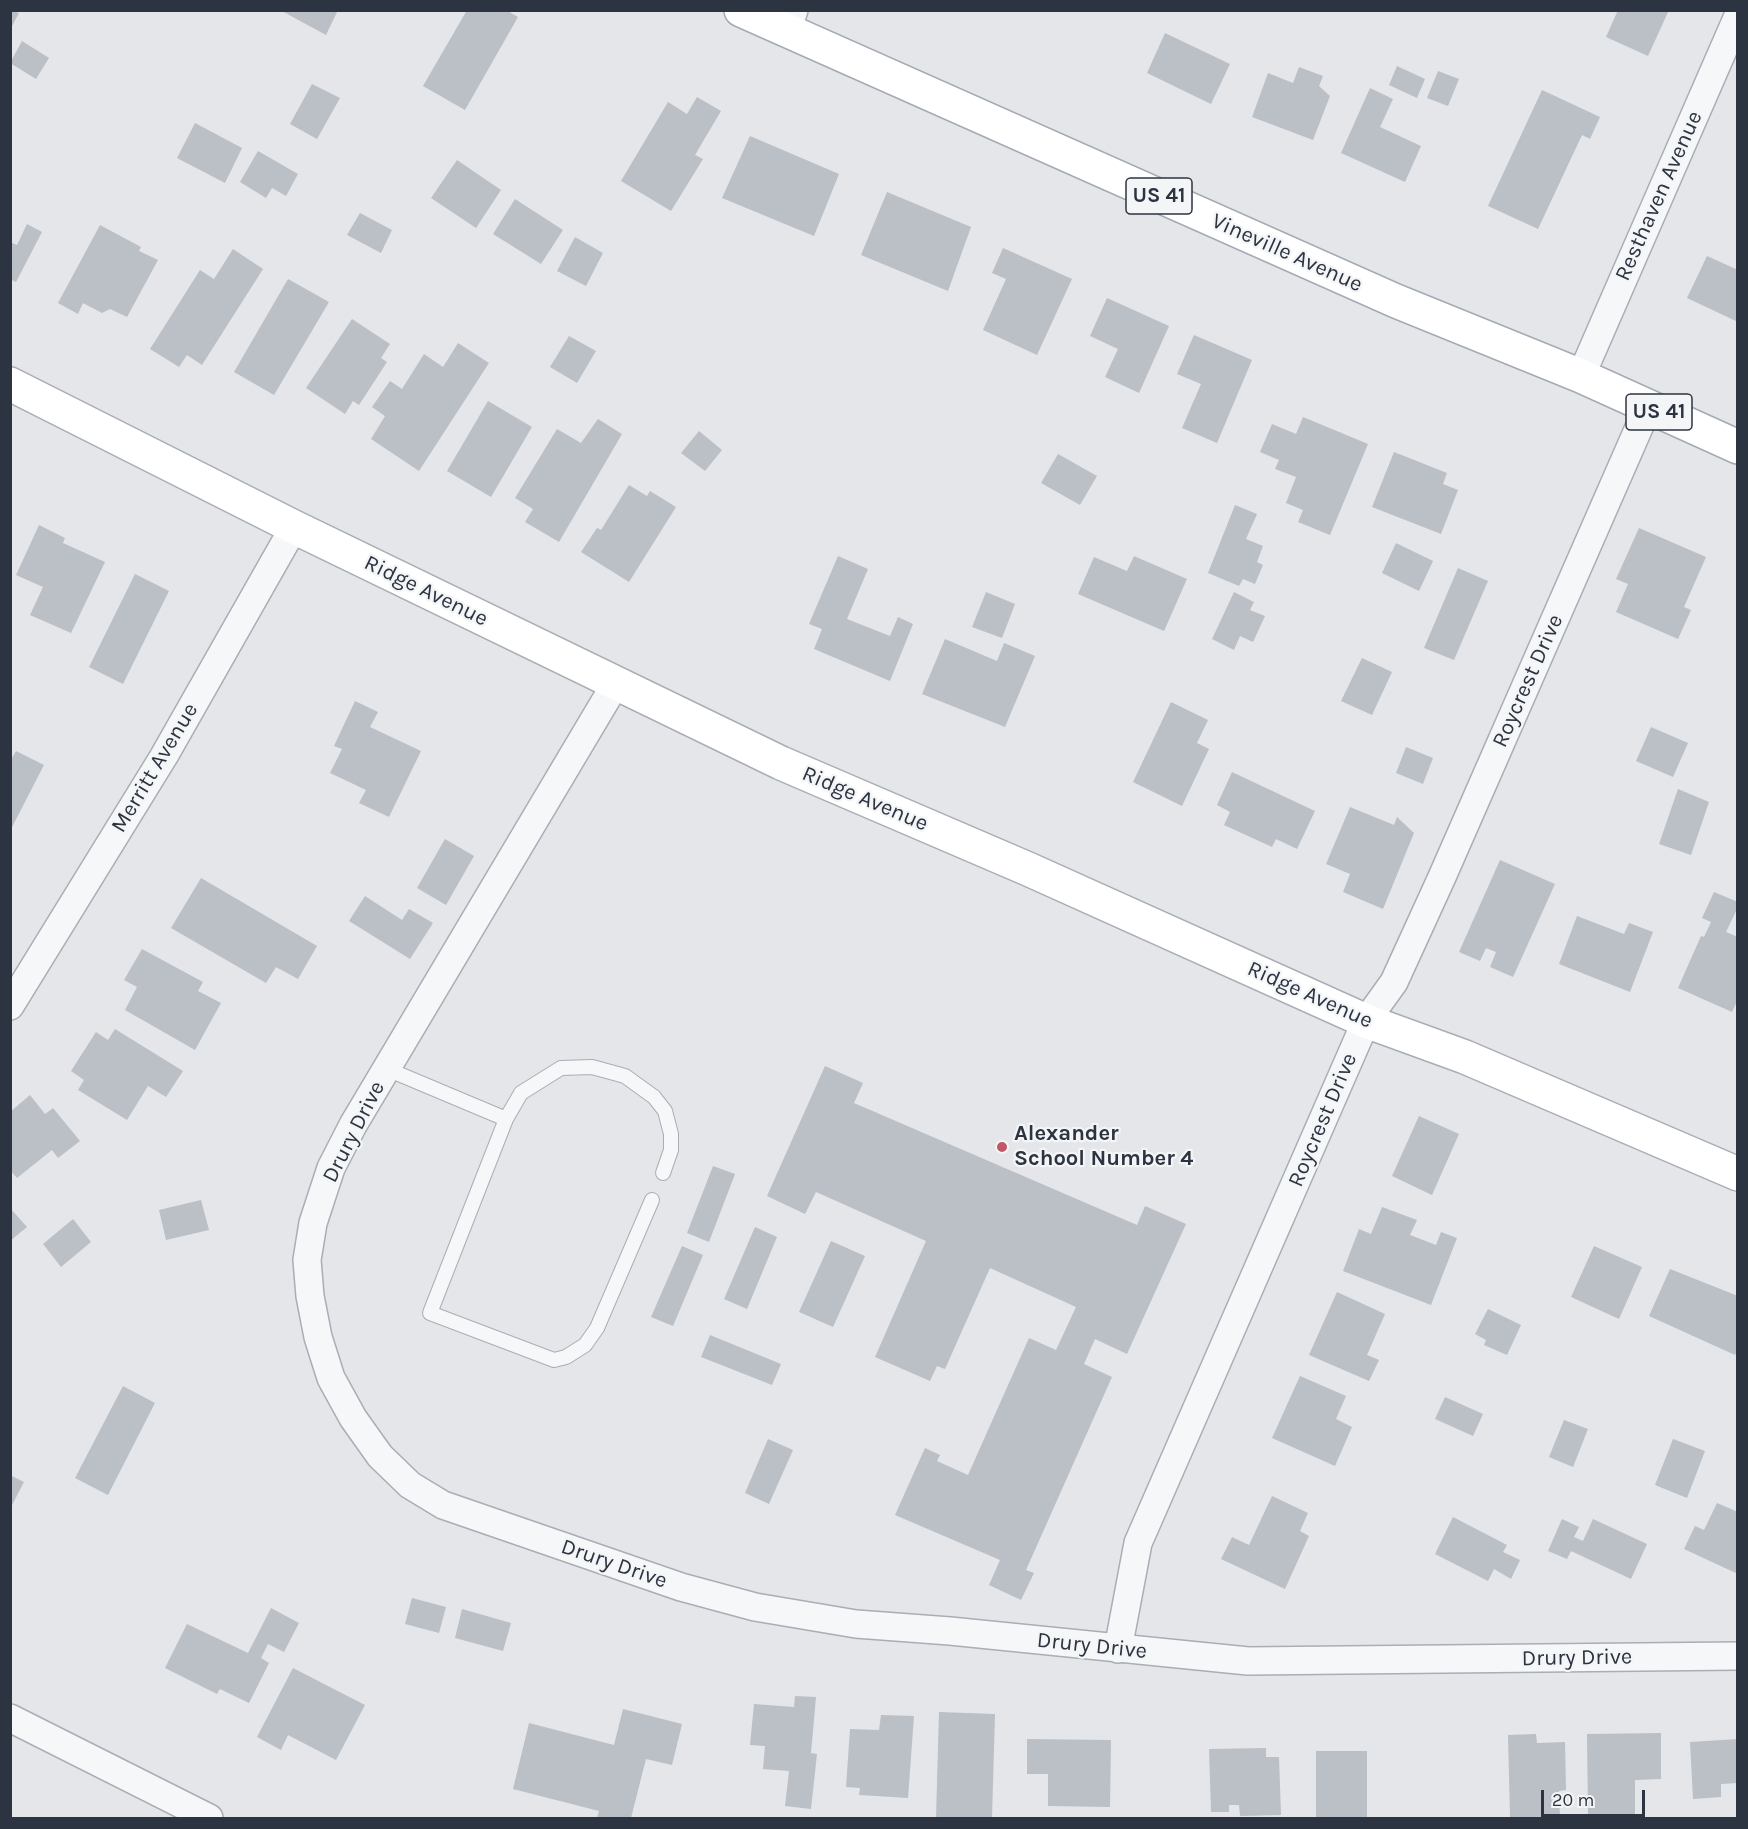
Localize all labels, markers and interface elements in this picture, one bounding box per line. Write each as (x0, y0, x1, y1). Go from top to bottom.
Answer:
street label: Resthaven Avenue (1610, 107, 1708, 285)
road number: US 41 (1126, 178, 1192, 214)
street label: Vineville Avenue (1207, 208, 1367, 298)
road number: US 41 (1626, 394, 1692, 430)
street label: Ridge Avenue (360, 550, 492, 632)
street label: Roycrest Drive (1487, 610, 1569, 752)
street label: Merritt Avenue (106, 698, 204, 838)
street label: Ridge Avenue (798, 761, 932, 837)
street label: Ridge Avenue (1243, 956, 1377, 1034)
street label: Roycrest Drive (1283, 1049, 1363, 1191)
street label: Drury Drive (317, 1077, 391, 1187)
place label: Alexander School Number 4 (1014, 1121, 1193, 1172)
marker: Alexander School Number 4 (995, 1140, 1009, 1154)
street label: Drury Drive (557, 1534, 671, 1594)
street label: Drury Drive (1036, 1627, 1148, 1665)
street label: Drury Drive (1521, 1644, 1633, 1672)
scale bar (1544, 1778, 1648, 1816)
text: 20 m (1552, 1789, 1594, 1811)

